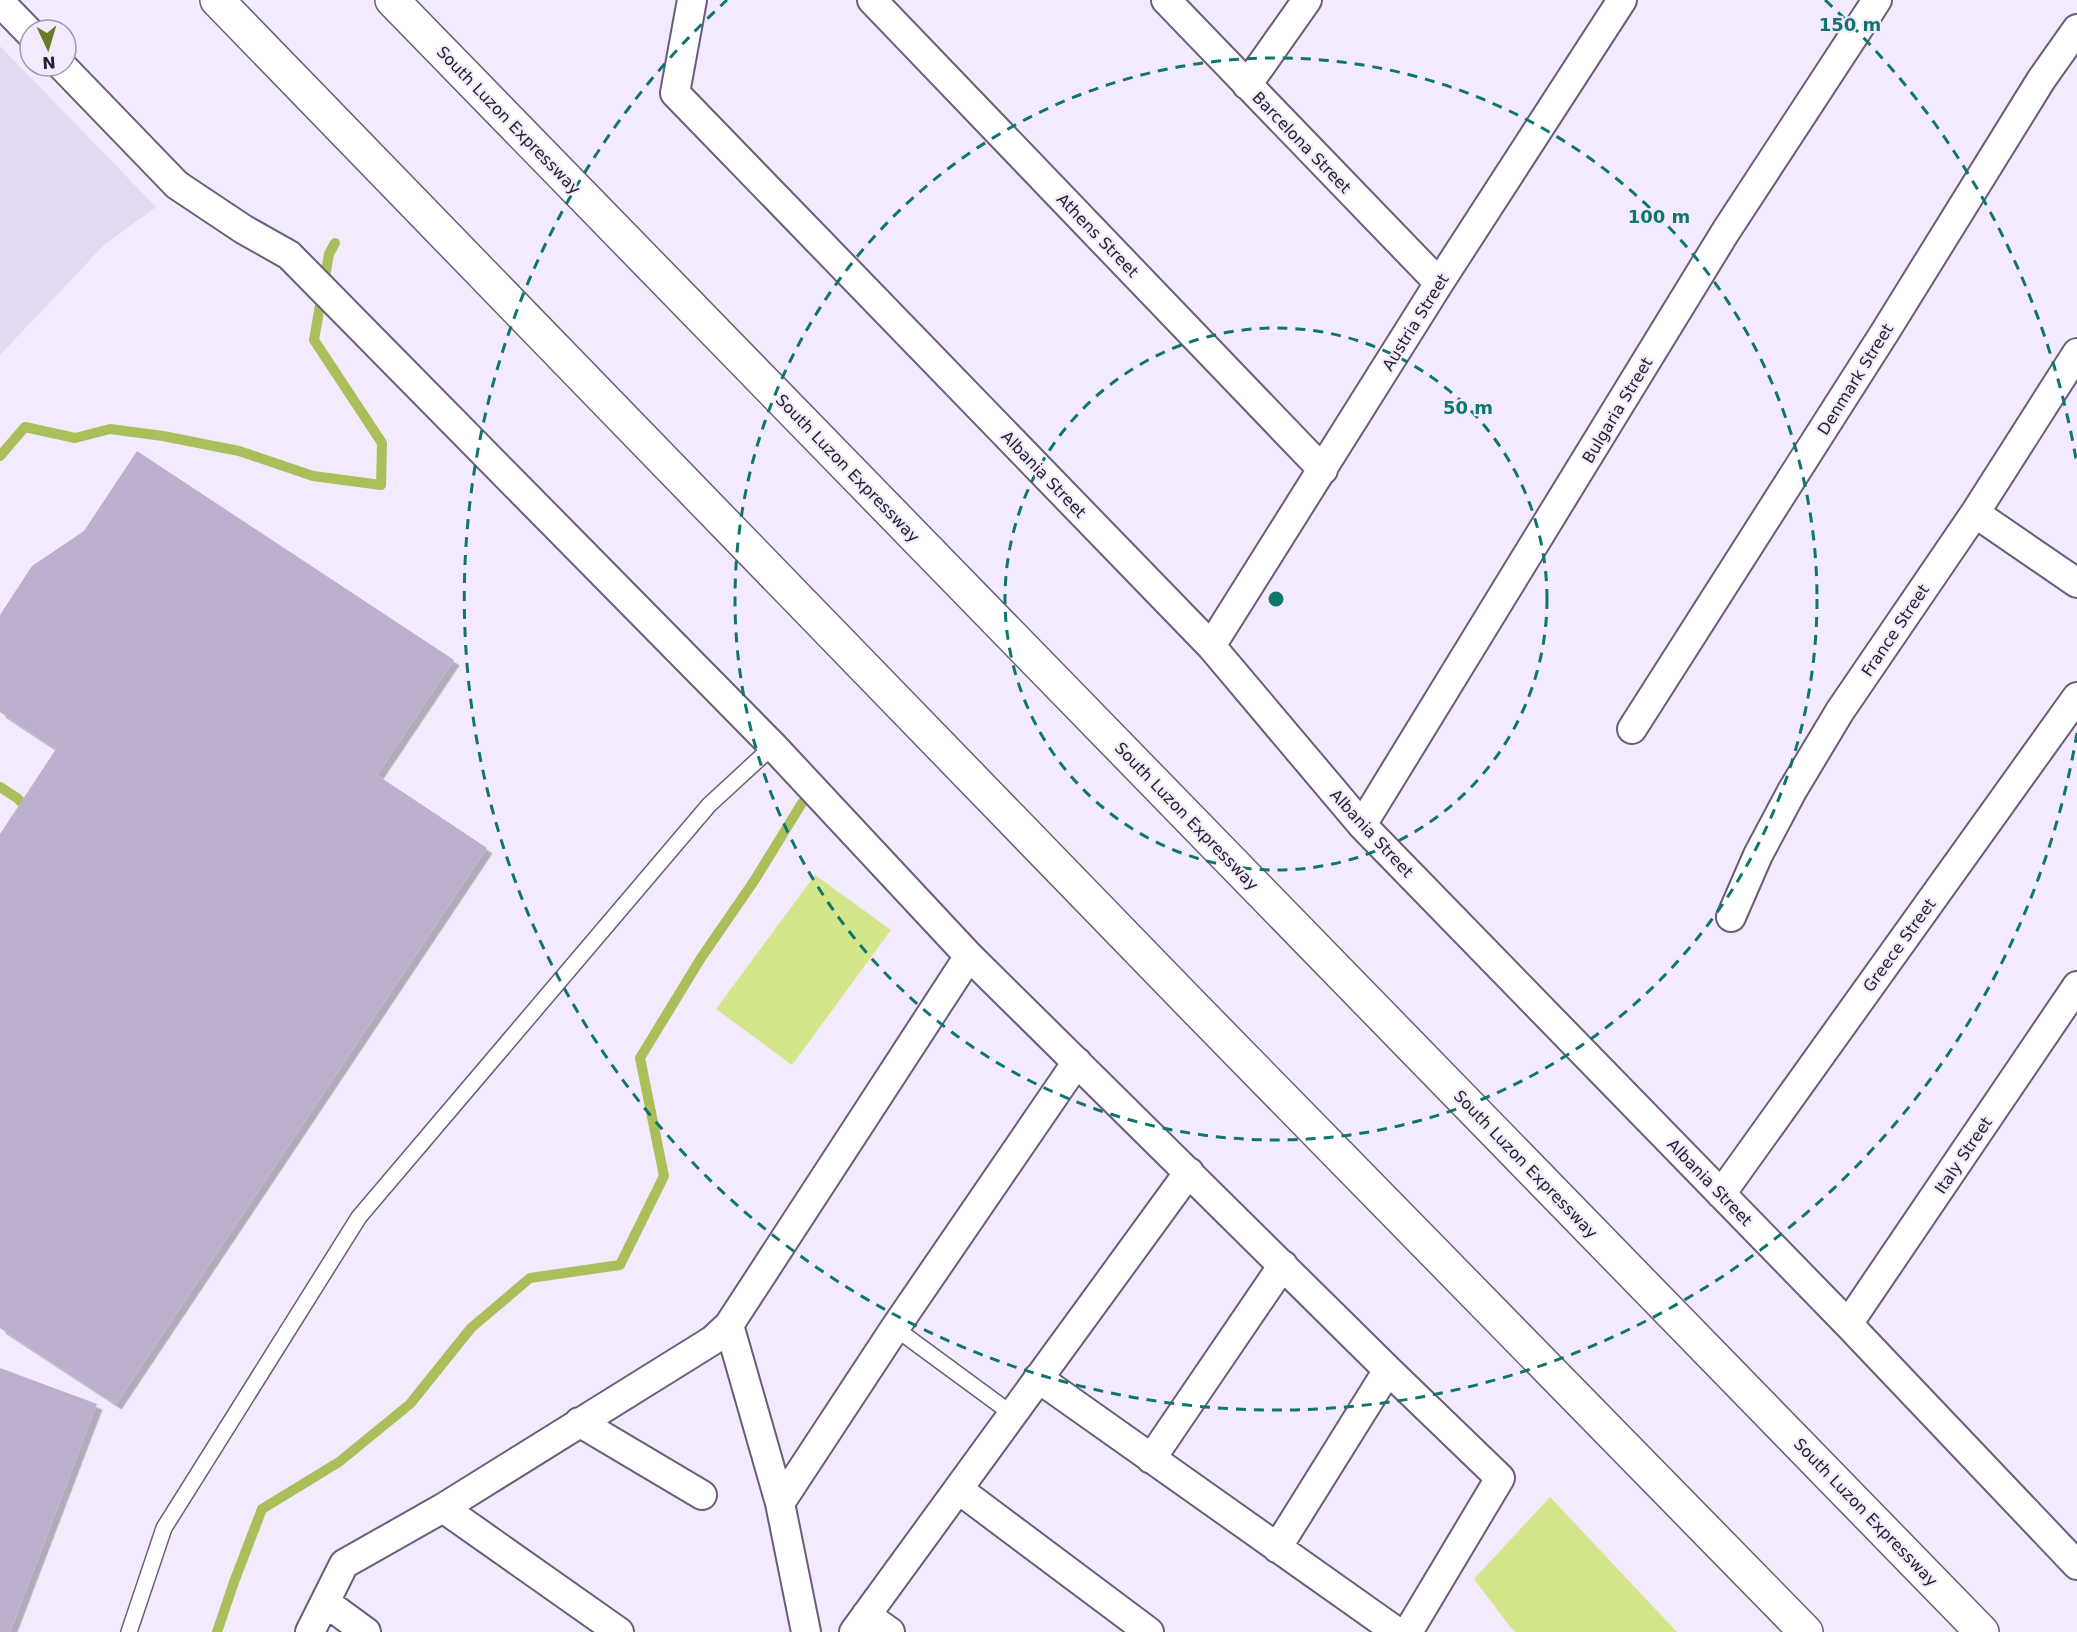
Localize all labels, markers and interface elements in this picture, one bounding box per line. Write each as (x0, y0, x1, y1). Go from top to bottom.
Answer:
text: 150 m (1819, 14, 1881, 35)
north arrow (18, 18, 78, 78)
street label: South Luzon Expressway (433, 42, 584, 198)
text: N (42, 53, 56, 72)
street label: Barcelona Street (1248, 88, 1355, 197)
street label: Athens Street (1053, 190, 1142, 281)
text: 100 m (1628, 206, 1690, 227)
street label: Austria Street (1378, 270, 1453, 374)
street label: Denmark Street (1814, 320, 1897, 438)
street label: Bulgaria Street (1578, 354, 1656, 467)
street label: South Luzon Expressway (772, 390, 923, 546)
text: 50 m (1443, 397, 1493, 418)
street label: Albania Street (997, 427, 1090, 522)
street label: France Street (1858, 581, 1933, 680)
centre of rings (1266, 589, 1286, 609)
street label: South Luzon Expressway (1111, 738, 1262, 894)
street label: Albania Street (1326, 785, 1417, 881)
street label: Greece Street (1859, 895, 1940, 996)
street label: South Luzon Expressway (1450, 1086, 1601, 1242)
street label: Italy Street (1931, 1113, 1996, 1197)
street label: Albania Street (1663, 1135, 1756, 1230)
street label: South Luzon Expressway (1790, 1434, 1941, 1590)

